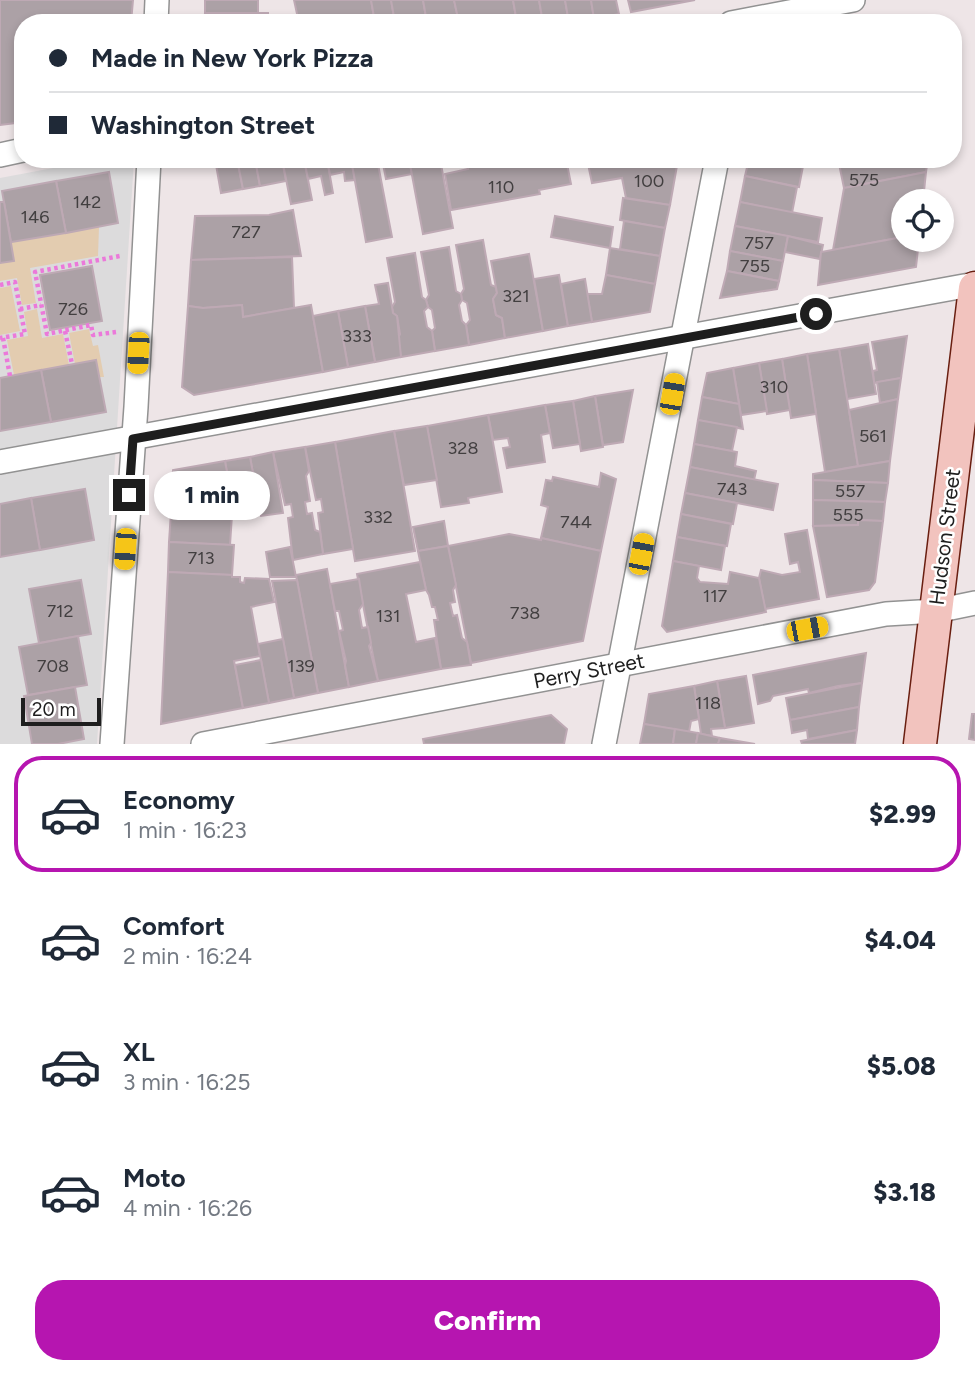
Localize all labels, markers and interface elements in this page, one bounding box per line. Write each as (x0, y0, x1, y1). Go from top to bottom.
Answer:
text: Made in New York Pizza (91, 42, 374, 74)
text: Washington Street (91, 109, 315, 141)
house number: 575 (849, 169, 879, 191)
house number: 100 (634, 170, 664, 192)
house number: 110 (488, 176, 514, 198)
map controls (891, 189, 954, 252)
button: locate (891, 189, 954, 252)
house number: 142 (73, 191, 101, 213)
house number: 146 (21, 206, 49, 228)
house number: 727 (231, 221, 261, 243)
house number: 757 (744, 232, 774, 254)
house number: 755 (740, 255, 770, 277)
house number: 321 (502, 285, 530, 307)
house number: 726 (58, 298, 88, 320)
route start (800, 298, 832, 330)
house number: 333 (342, 325, 372, 347)
car (127, 331, 150, 375)
car (659, 371, 686, 417)
house number: 310 (760, 376, 788, 398)
house number: 561 (859, 425, 887, 447)
house number: 328 (448, 437, 478, 459)
street label: Hudson Street (924, 467, 965, 607)
callout: 1 min (154, 470, 269, 520)
house number: 743 (717, 478, 747, 500)
route end (113, 479, 145, 511)
house number: 557 (835, 480, 866, 502)
text: 1 min (185, 481, 239, 509)
house number: 555 (832, 504, 864, 526)
house number: 332 (363, 506, 393, 528)
house number: 744 (560, 511, 592, 533)
car (114, 527, 137, 571)
car (627, 531, 656, 577)
house number: 713 (188, 547, 214, 569)
house number: 117 (703, 585, 728, 607)
house number: 712 (46, 600, 74, 622)
house number: 738 (510, 602, 540, 624)
house number: 131 (376, 605, 400, 627)
car (785, 615, 830, 643)
street label: Perry Street (531, 647, 647, 694)
house number: 708 (37, 655, 69, 677)
house number: 139 (287, 655, 315, 677)
house number: 118 (695, 692, 721, 714)
scale bar (21, 695, 102, 727)
text: 20 m (32, 698, 76, 721)
icon: car (39, 783, 102, 846)
text: Economy (123, 784, 235, 816)
text: $2.99 (869, 798, 936, 830)
text: 1 min · 16:23 (123, 816, 247, 844)
icon: car (39, 909, 102, 972)
text: Comfort (123, 910, 225, 942)
text: $4.04 (865, 924, 936, 956)
text: 2 min · 16:24 (123, 942, 252, 970)
icon: car (39, 1035, 102, 1098)
text: XL (123, 1036, 155, 1068)
text: $5.08 (867, 1050, 936, 1082)
text: 3 min · 16:25 (123, 1068, 251, 1096)
icon: car (39, 1161, 102, 1224)
text: Moto (123, 1162, 186, 1194)
text: $3.18 (873, 1176, 936, 1208)
text: 4 min · 16:26 (123, 1194, 252, 1222)
button: Confirm (35, 1280, 940, 1360)

